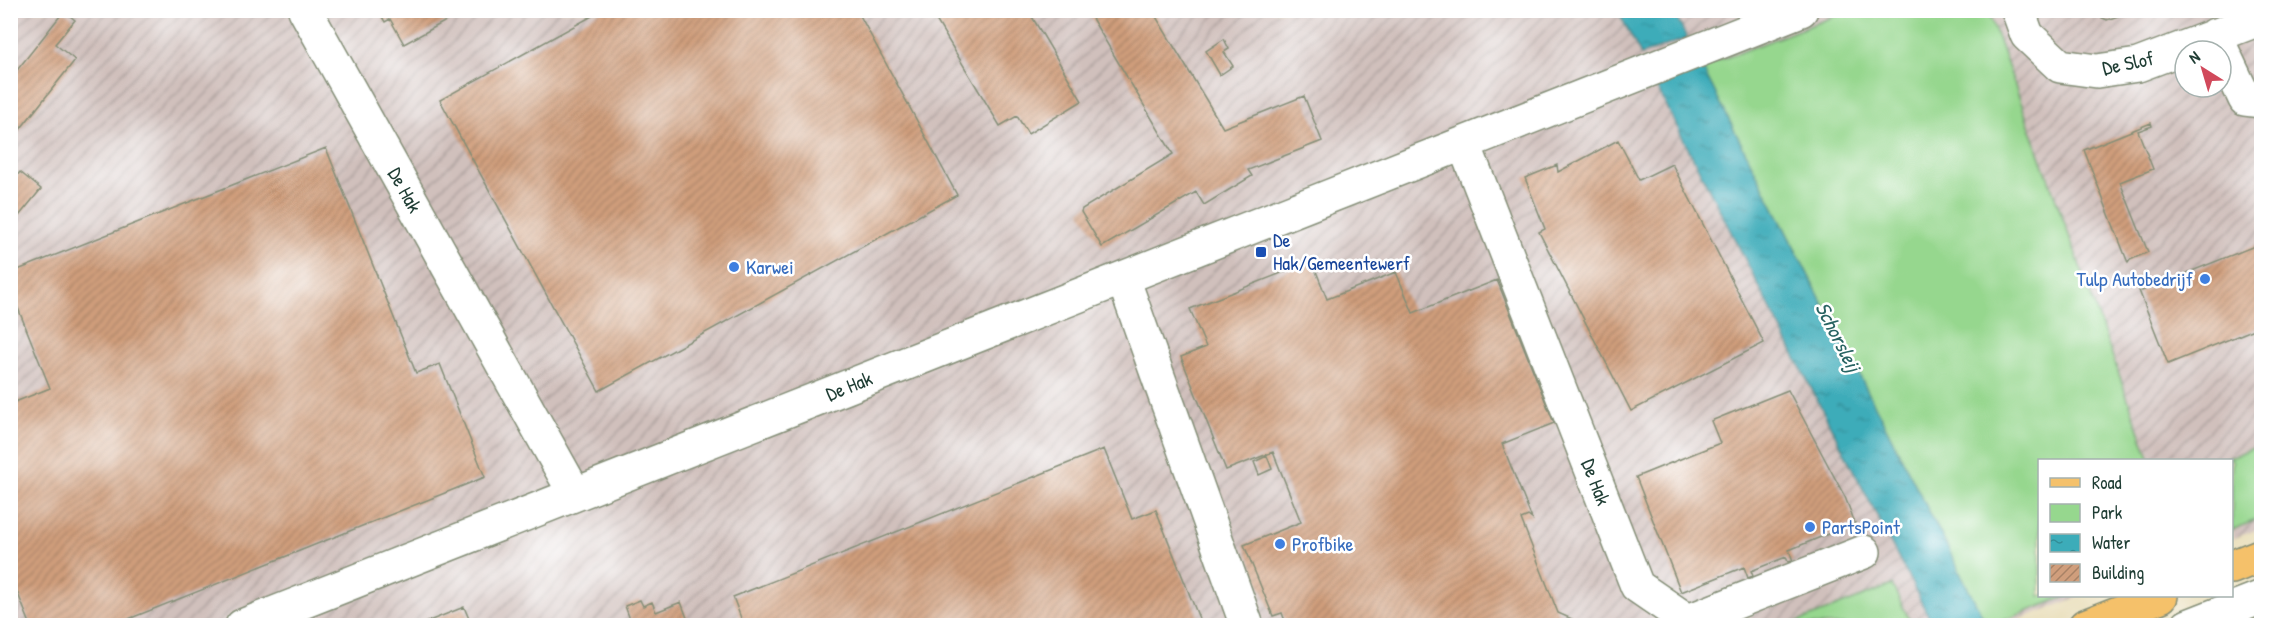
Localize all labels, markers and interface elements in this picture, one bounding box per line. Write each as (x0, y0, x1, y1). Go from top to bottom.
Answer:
north arrow (2173, 39, 2233, 99)
street label: De Slof (2100, 44, 2156, 81)
text: N (2184, 45, 2204, 68)
street label: De Hak (382, 162, 429, 217)
place label: De Hak/Gemeentewerf (1273, 226, 1410, 276)
marker: De Hak/Gemeentewerf (1254, 245, 1268, 259)
place label: Karwei (746, 253, 794, 280)
marker: Karwei (727, 260, 741, 274)
place label: Tulp Autobedrijf (2076, 265, 2193, 292)
marker: Tulp Autobedrijf (2198, 272, 2212, 286)
water label: Schorsleij (1809, 297, 1869, 379)
street label: De Hak (822, 364, 876, 407)
street label: De Hak (1575, 455, 1618, 509)
legend (2038, 459, 2233, 597)
text: Road (2092, 470, 2122, 495)
text: Park (2092, 500, 2123, 525)
place label: PartsPoint (1822, 513, 1901, 540)
marker: PartsPoint (1803, 520, 1817, 534)
place label: Profbike (1292, 530, 1354, 557)
text: Water (2092, 530, 2130, 555)
marker: Profbike (1273, 537, 1287, 551)
text: Building (2092, 560, 2144, 585)

